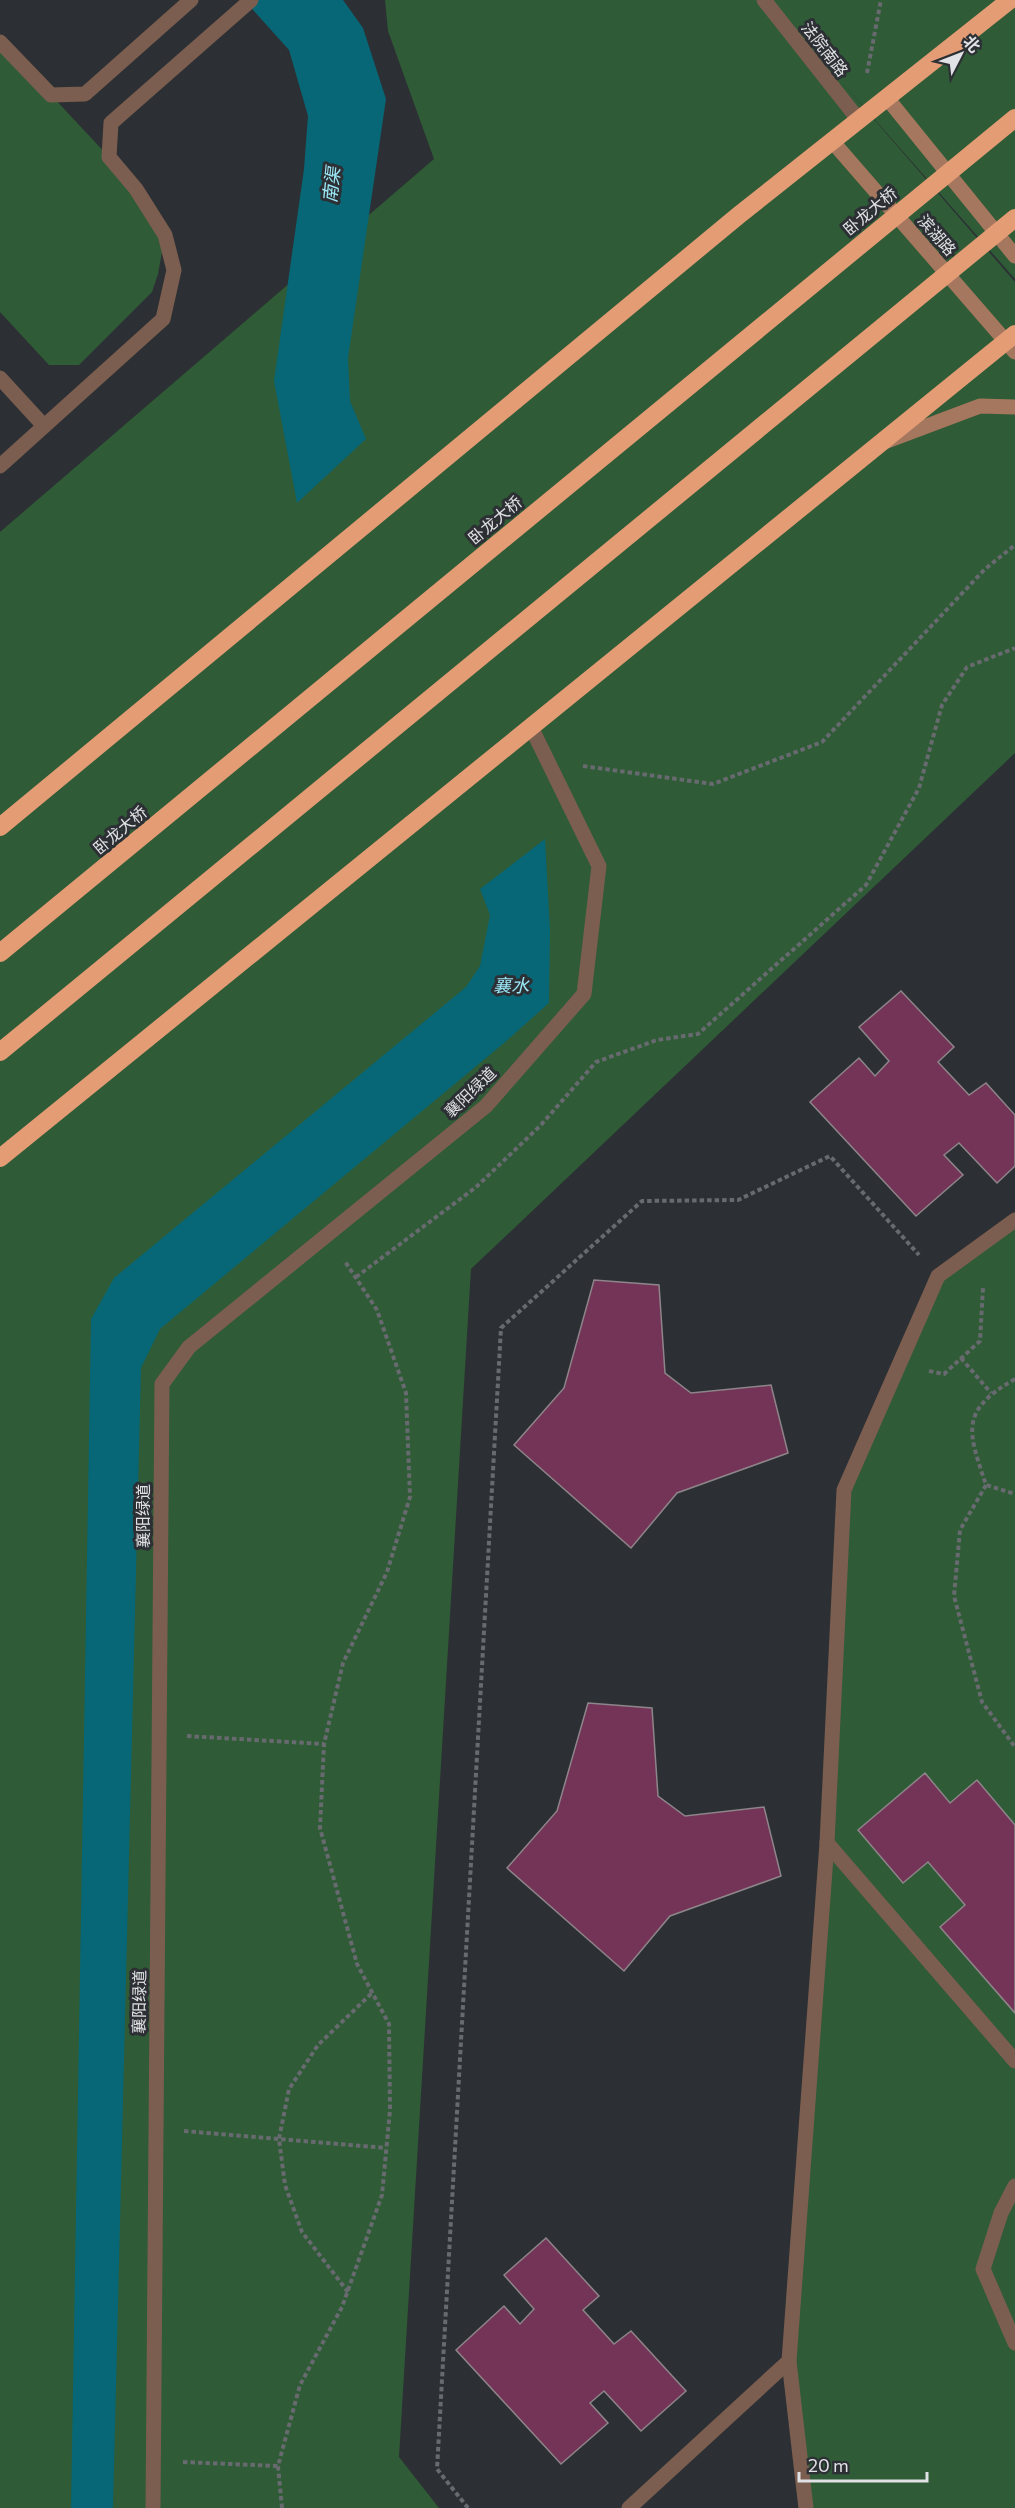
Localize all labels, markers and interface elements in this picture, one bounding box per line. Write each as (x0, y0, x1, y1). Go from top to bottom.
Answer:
street label: 法院南路 (798, 18, 853, 80)
north arrow (931, 24, 991, 84)
text: 北 (960, 31, 985, 56)
water label: 南渠 (318, 163, 344, 204)
street label: 卧龙大桥 (839, 183, 900, 238)
street label: 滨湖路 (914, 210, 960, 259)
street label: 卧龙大桥 (464, 492, 525, 547)
street label: 卧龙大桥 (89, 802, 150, 857)
water label: 襄水 (493, 974, 530, 996)
street label: 襄阳绿道 (440, 1063, 499, 1121)
street label: 襄阳绿道 (133, 1484, 152, 1548)
street label: 襄阳绿道 (128, 1970, 149, 2034)
scale bar (799, 2445, 926, 2483)
text: 20 m (808, 2454, 849, 2476)

